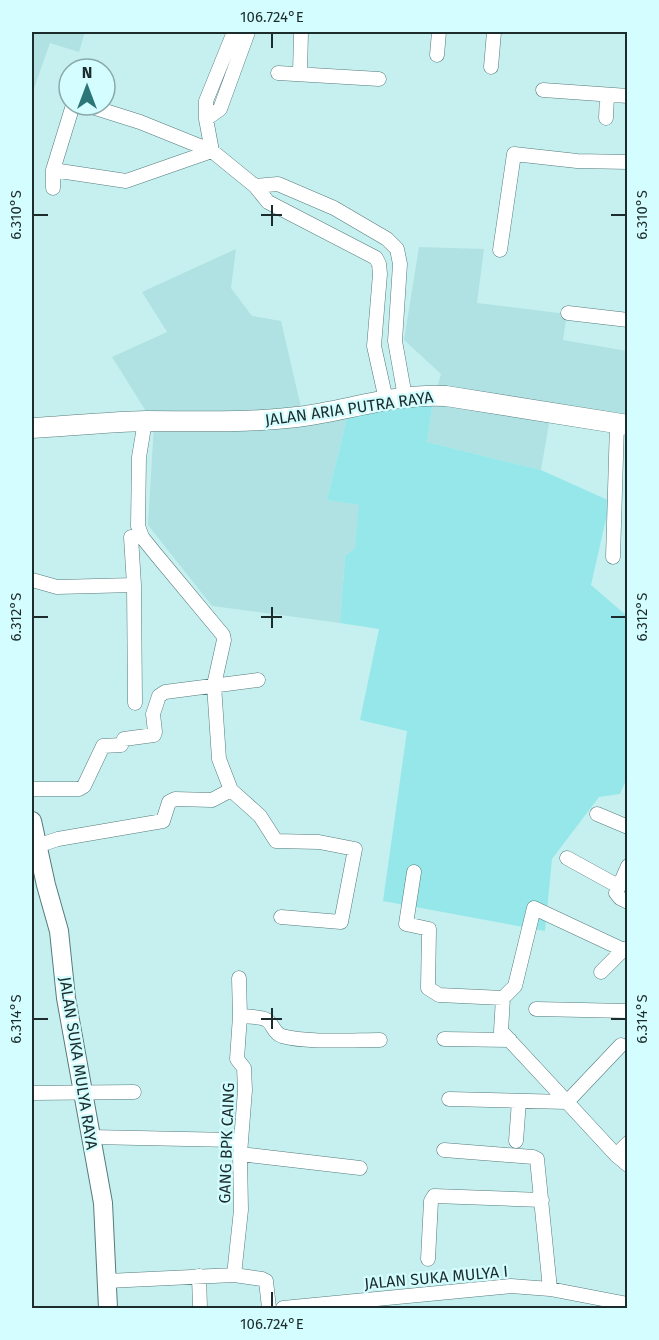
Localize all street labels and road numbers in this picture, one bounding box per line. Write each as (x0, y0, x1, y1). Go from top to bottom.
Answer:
street label: JALAN ARIA PUTRA RAYA (264, 387, 435, 430)
street label: JALAN SUKA MULYA RAYA (55, 975, 102, 1152)
street label: GANG BPK CAING (215, 1082, 238, 1204)
street label: JALAN SUKA MULYA I (363, 1262, 509, 1293)

